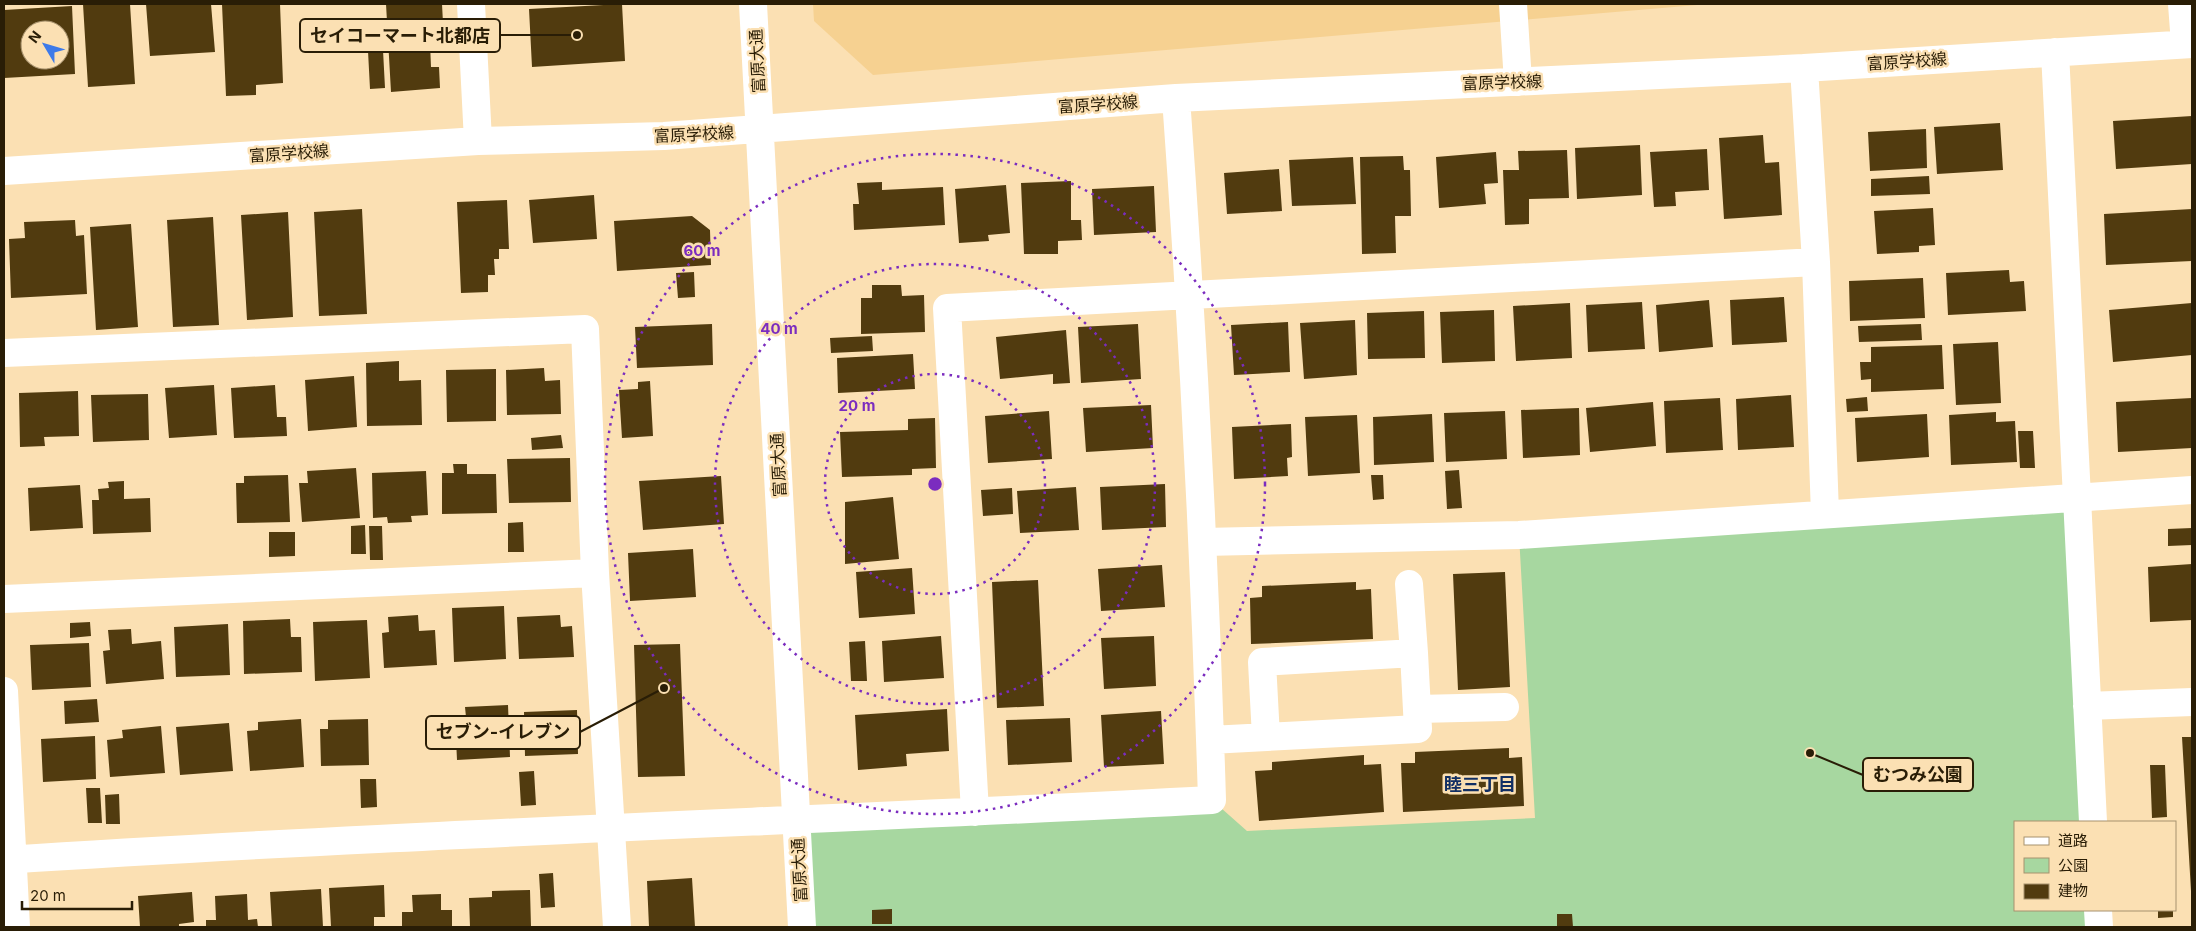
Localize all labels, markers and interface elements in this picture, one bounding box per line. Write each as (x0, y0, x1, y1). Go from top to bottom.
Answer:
callout: セイコーマート北都店 (300, 19, 500, 52)
north arrow (20, 20, 70, 70)
text: セイコーマート北都店 (310, 25, 490, 46)
text: N (24, 27, 44, 46)
street label: 富原大通 (745, 29, 769, 93)
street label: 富原学校線 (1866, 48, 1948, 74)
street label: 富原学校線 (1462, 71, 1542, 93)
street label: 富原学校線 (1057, 91, 1139, 117)
street label: 富原学校線 (654, 122, 734, 146)
street label: 富原学校線 (248, 140, 330, 166)
text: 60 m (683, 241, 721, 260)
text: 40 m (760, 319, 798, 338)
text: 20 m (839, 396, 875, 415)
street label: 富原大通 (766, 433, 790, 497)
centre of rings (926, 475, 944, 493)
callout: セブン-イレブン (426, 716, 580, 749)
text: セブン-イレブン (436, 721, 570, 742)
callout: むつみ公園 (1863, 758, 1973, 791)
text: むつみ公園 (1873, 764, 1963, 785)
district label: 睦三丁目 (1444, 774, 1516, 795)
legend (2014, 821, 2176, 911)
text: 道路 (2058, 831, 2088, 850)
street label: 富原大通 (787, 838, 811, 902)
text: 公園 (2058, 856, 2088, 875)
scale bar (22, 878, 132, 910)
text: 建物 (2058, 881, 2088, 900)
text: 20 m (30, 886, 66, 905)

